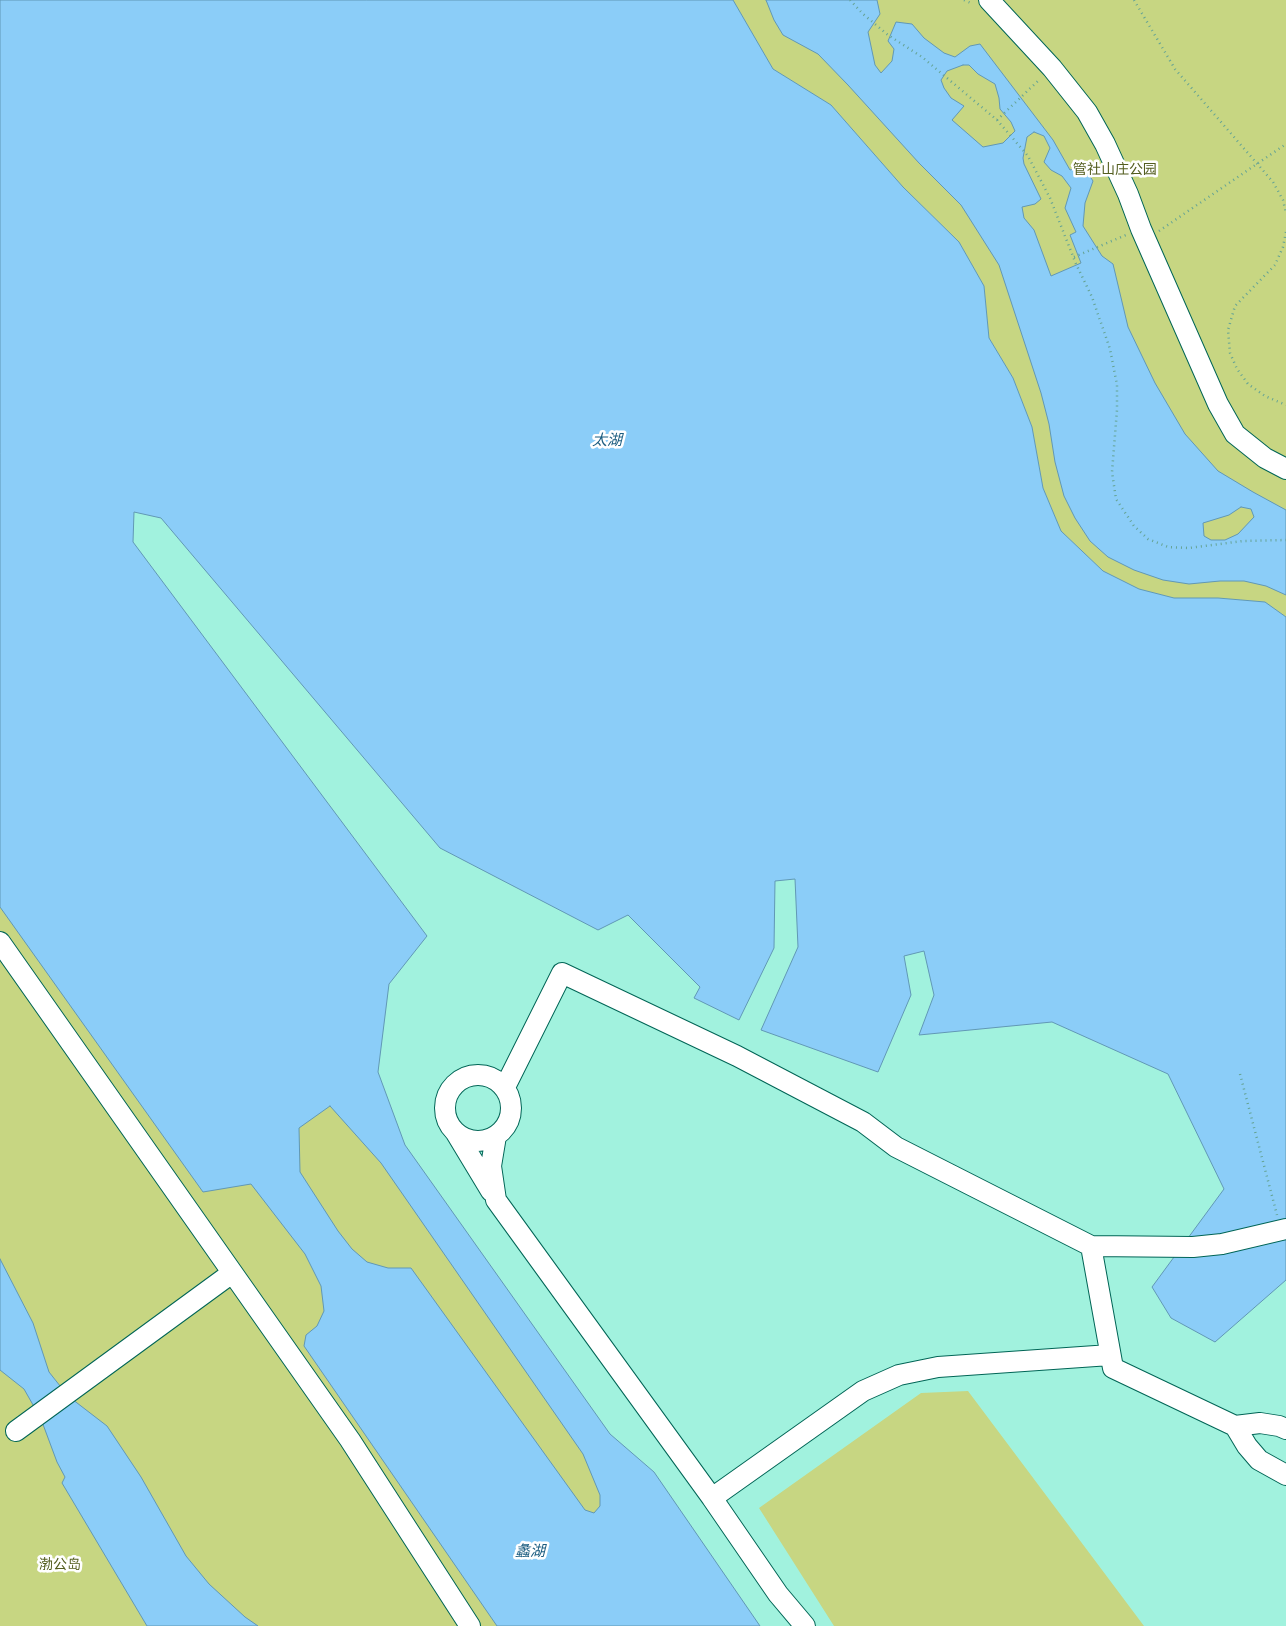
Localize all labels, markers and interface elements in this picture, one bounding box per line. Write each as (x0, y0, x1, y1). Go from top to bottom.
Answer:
park label: 管社山庄公园 (1073, 162, 1157, 178)
water label: 太湖 (592, 432, 622, 450)
water label: 蠡湖 (515, 1543, 545, 1561)
park label: 渤公岛 (39, 1557, 81, 1573)

